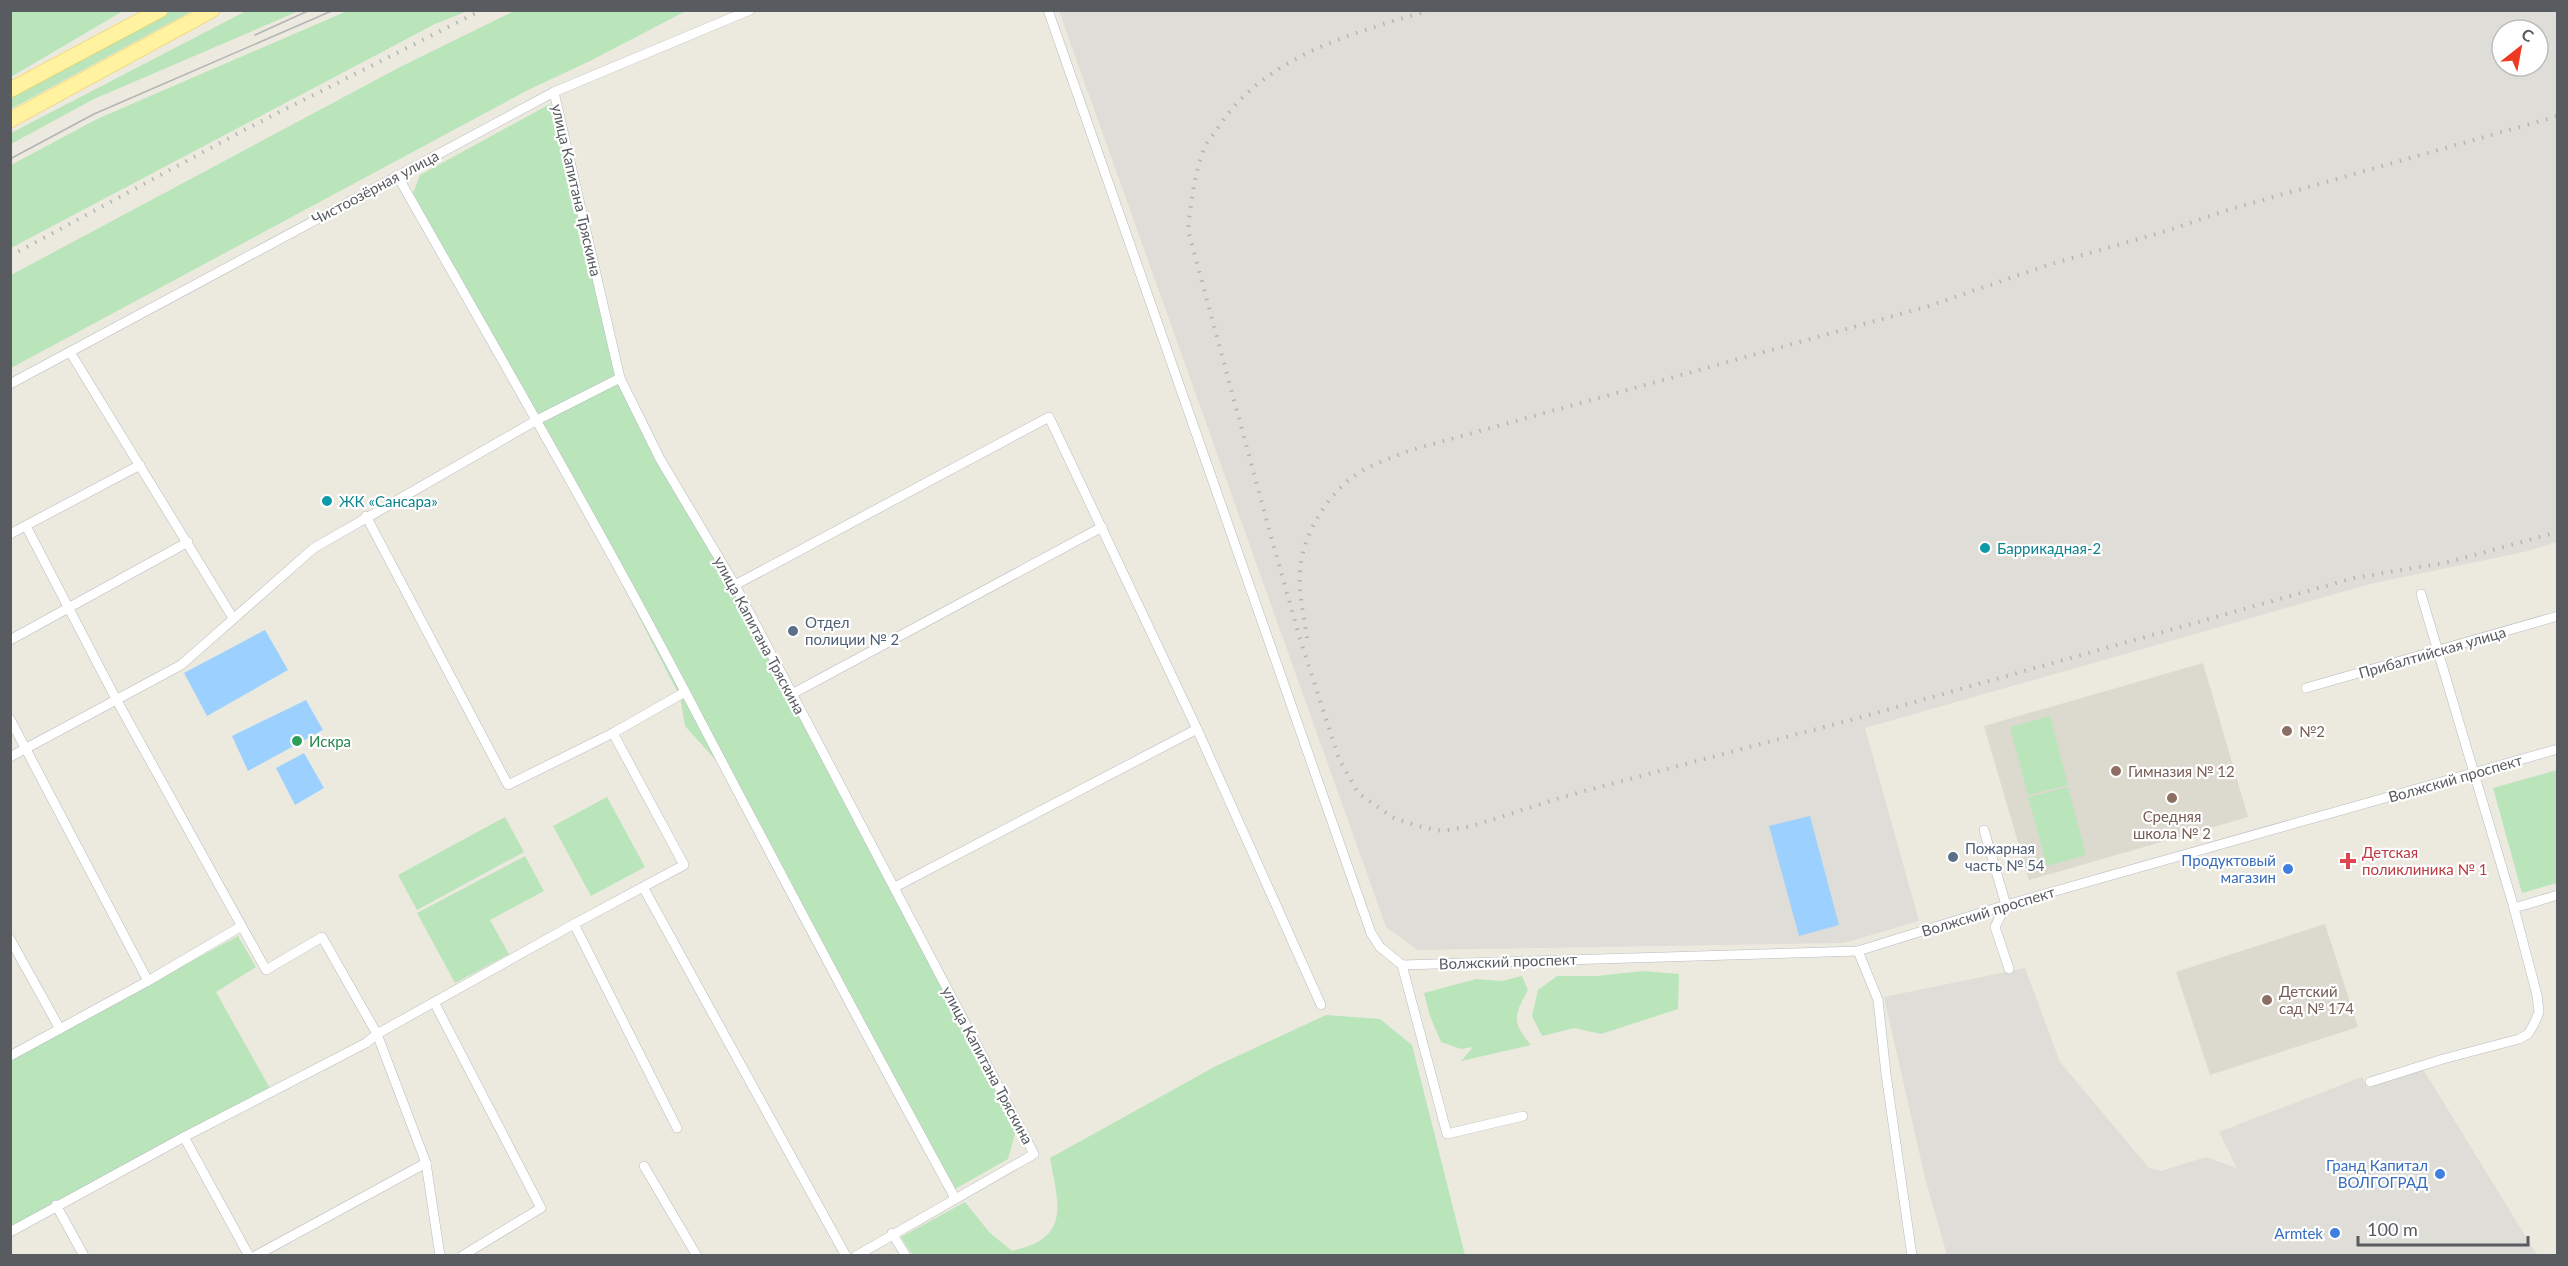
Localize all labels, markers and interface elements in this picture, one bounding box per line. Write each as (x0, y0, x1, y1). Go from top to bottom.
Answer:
north arrow (2490, 18, 2550, 78)
text: С (2519, 24, 2538, 46)
street label: улица Капитана Тряскина (548, 102, 606, 278)
street label: Чистоозёрная улица (309, 146, 441, 228)
place label: ЖК «Сансара» (339, 492, 438, 510)
marker: ЖК «Сансара» (320, 494, 334, 508)
place label: Баррикадная-2 (1997, 539, 2101, 557)
marker: Баррикадная-2 (1978, 541, 1992, 555)
street label: улица Капитана Тряскина (711, 553, 809, 717)
place label: Отдел полиции № 2 (805, 613, 899, 648)
street label: Прибалтийская улица (2356, 622, 2508, 682)
marker: Отдел полиции № 2 (786, 624, 800, 638)
place label: №2 (2299, 722, 2325, 740)
marker: №2 (2280, 724, 2294, 738)
place label: Искра (309, 732, 351, 750)
marker: Искра (290, 734, 304, 748)
street label: Волжский проспект (2386, 750, 2524, 806)
place label: Гимназия № 12 (2128, 762, 2235, 780)
marker: Гимназия № 12 (2109, 764, 2123, 778)
marker: Средняя школа № 2 (2165, 791, 2179, 805)
place label: Средняя школа № 2 (2133, 807, 2211, 842)
place label: Пожарная часть № 54 (1965, 839, 2045, 874)
place label: Детская поликлиника № 1 (2362, 843, 2487, 878)
marker: Пожарная часть № 54 (1946, 850, 1960, 864)
place label: Продуктовый магазин (2181, 851, 2276, 886)
marker: Детская поликлиника № 1 (2339, 852, 2357, 870)
marker: Продуктовый магазин (2281, 862, 2295, 876)
street label: Волжский проспект (1919, 882, 2057, 940)
street label: Волжский проспект (1439, 950, 1578, 972)
place label: Детский сад № 174 (2279, 982, 2354, 1017)
street label: улица Капитана Тряскина (939, 983, 1037, 1147)
marker: Детский сад № 174 (2260, 993, 2274, 1007)
place label: Гранд Капитал ВОЛГОГРАД (2326, 1156, 2428, 1191)
marker: Гранд Капитал ВОЛГОГРАД (2433, 1167, 2447, 1181)
scale bar (2358, 1209, 2528, 1247)
text: 100 m (2367, 1218, 2418, 1240)
place label: Armtek (2274, 1224, 2323, 1242)
marker: Armtek (2328, 1226, 2342, 1240)

